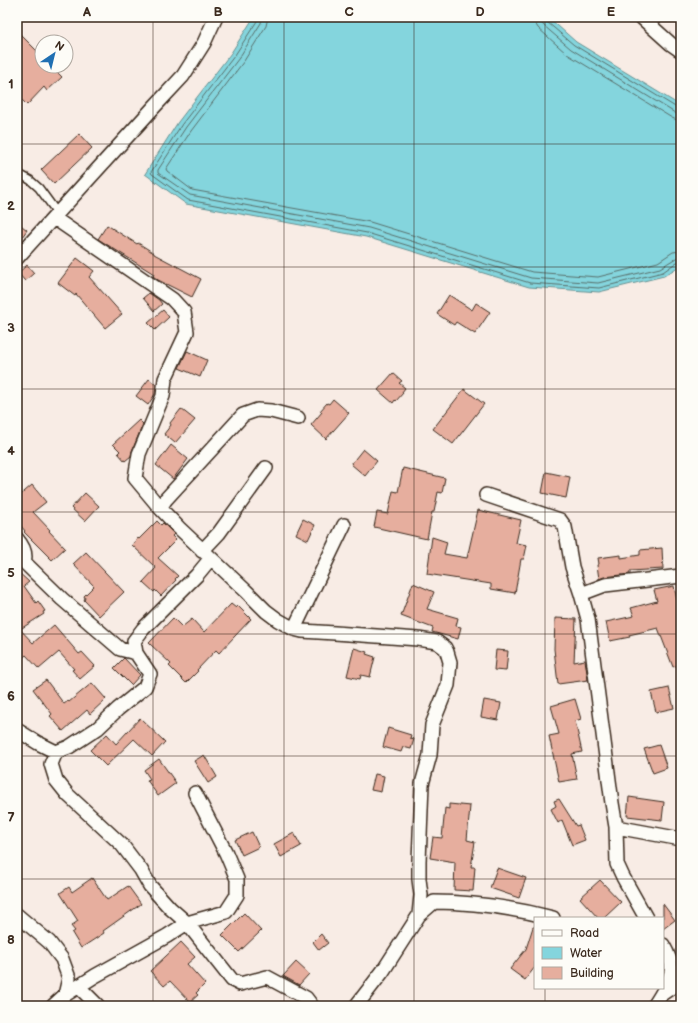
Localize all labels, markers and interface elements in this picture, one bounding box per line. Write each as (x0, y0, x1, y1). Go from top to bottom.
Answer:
text: A (82, 4, 91, 20)
text: B (213, 4, 223, 20)
text: C (344, 4, 354, 20)
text: D (475, 4, 485, 20)
text: E (607, 4, 616, 20)
north arrow (34, 34, 74, 74)
text: N (52, 39, 67, 54)
text: 1 (8, 76, 14, 92)
text: 2 (7, 198, 15, 214)
text: 3 (7, 320, 15, 336)
text: 4 (7, 443, 15, 459)
text: 5 (7, 565, 15, 581)
text: 6 (7, 688, 15, 704)
text: 7 (7, 810, 15, 826)
legend (534, 917, 664, 989)
text: Road (570, 926, 599, 941)
text: 8 (7, 932, 15, 948)
text: Water (570, 946, 602, 961)
text: Building (570, 966, 614, 981)

